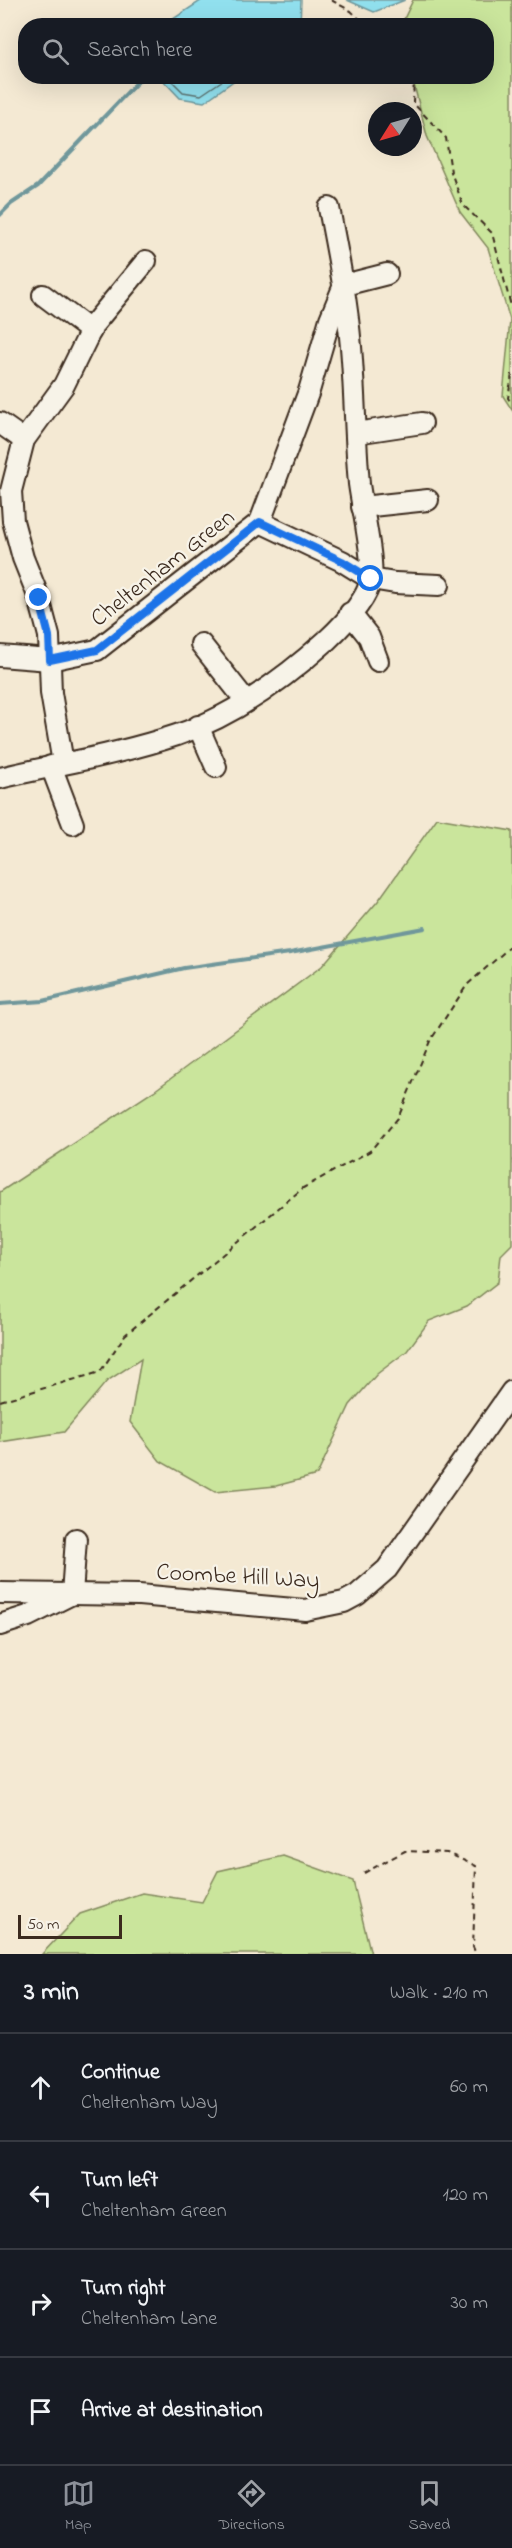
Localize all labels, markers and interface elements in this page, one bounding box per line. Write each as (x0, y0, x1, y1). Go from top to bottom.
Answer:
search box (18, 18, 494, 84)
icon: search (39, 35, 72, 68)
text: Search here (87, 35, 192, 67)
north arrow (368, 102, 422, 156)
street label: Cheltenham Green (84, 501, 243, 637)
route start (357, 565, 383, 591)
route end (25, 584, 51, 610)
street label: Coombe Hill Way (155, 1556, 320, 1600)
scale bar (18, 1912, 122, 1940)
text: 50 m (27, 1913, 59, 1937)
text: 3 min (24, 1974, 79, 2012)
text: Walk · 210 m (390, 1979, 488, 2008)
text: Continue (81, 2057, 160, 2089)
icon: ahead (24, 2071, 57, 2104)
text: 60 m (450, 2073, 488, 2102)
text: Cheltenham Way (81, 2089, 218, 2118)
text: Turn left (81, 2165, 158, 2197)
icon: left (24, 2179, 57, 2212)
text: 120 m (443, 2181, 488, 2210)
text: Cheltenham Green (81, 2197, 227, 2226)
text: Turn right (81, 2273, 166, 2305)
icon: right (24, 2287, 57, 2320)
text: 30 m (451, 2289, 488, 2318)
text: Cheltenham Lane (81, 2305, 217, 2334)
icon: arrive (24, 2395, 57, 2428)
text: Arrive at destination (81, 2395, 263, 2427)
tab: Map (62, 2477, 95, 2537)
tab: Directions (218, 2477, 285, 2537)
tab: Saved (408, 2477, 450, 2537)

